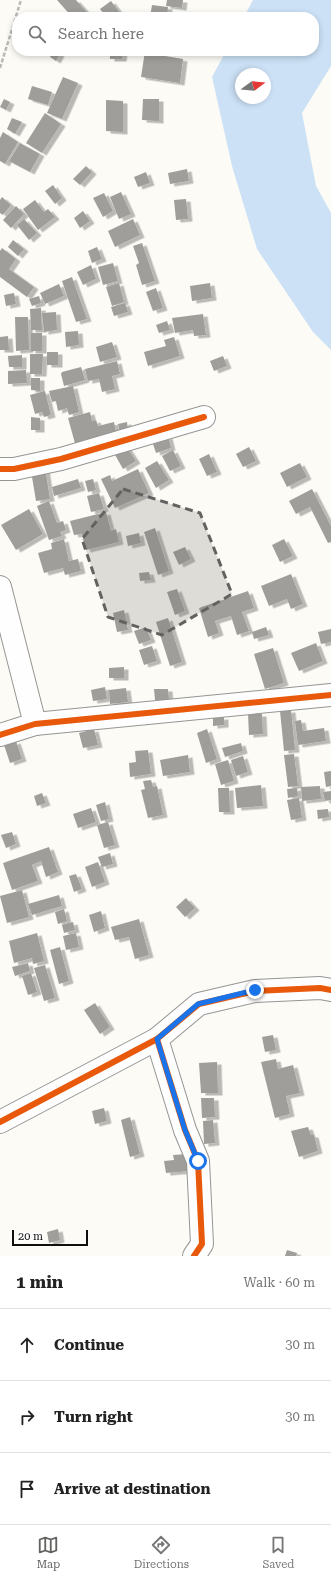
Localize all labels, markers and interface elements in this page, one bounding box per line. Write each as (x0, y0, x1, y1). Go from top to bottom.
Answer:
search box (12, 12, 319, 56)
icon: search (26, 23, 48, 45)
text: Search here (58, 25, 144, 43)
north arrow (235, 68, 271, 104)
route end (246, 981, 264, 999)
route start (189, 1152, 207, 1170)
scale bar (12, 1228, 88, 1247)
text: 20 m (18, 1230, 43, 1243)
text: 1 min (16, 1272, 63, 1292)
text: Walk · 60 m (243, 1275, 315, 1290)
icon: ahead (16, 1334, 38, 1356)
text: Continue (54, 1336, 124, 1354)
text: 30 m (285, 1337, 315, 1352)
icon: right (16, 1406, 38, 1428)
text: Turn right (54, 1408, 133, 1426)
text: 30 m (285, 1409, 315, 1424)
icon: arrive (16, 1478, 38, 1500)
text: Arrive at destination (54, 1480, 210, 1498)
tab: Map (37, 1534, 60, 1571)
tab: Directions (134, 1534, 189, 1571)
tab: Saved (262, 1534, 294, 1571)

